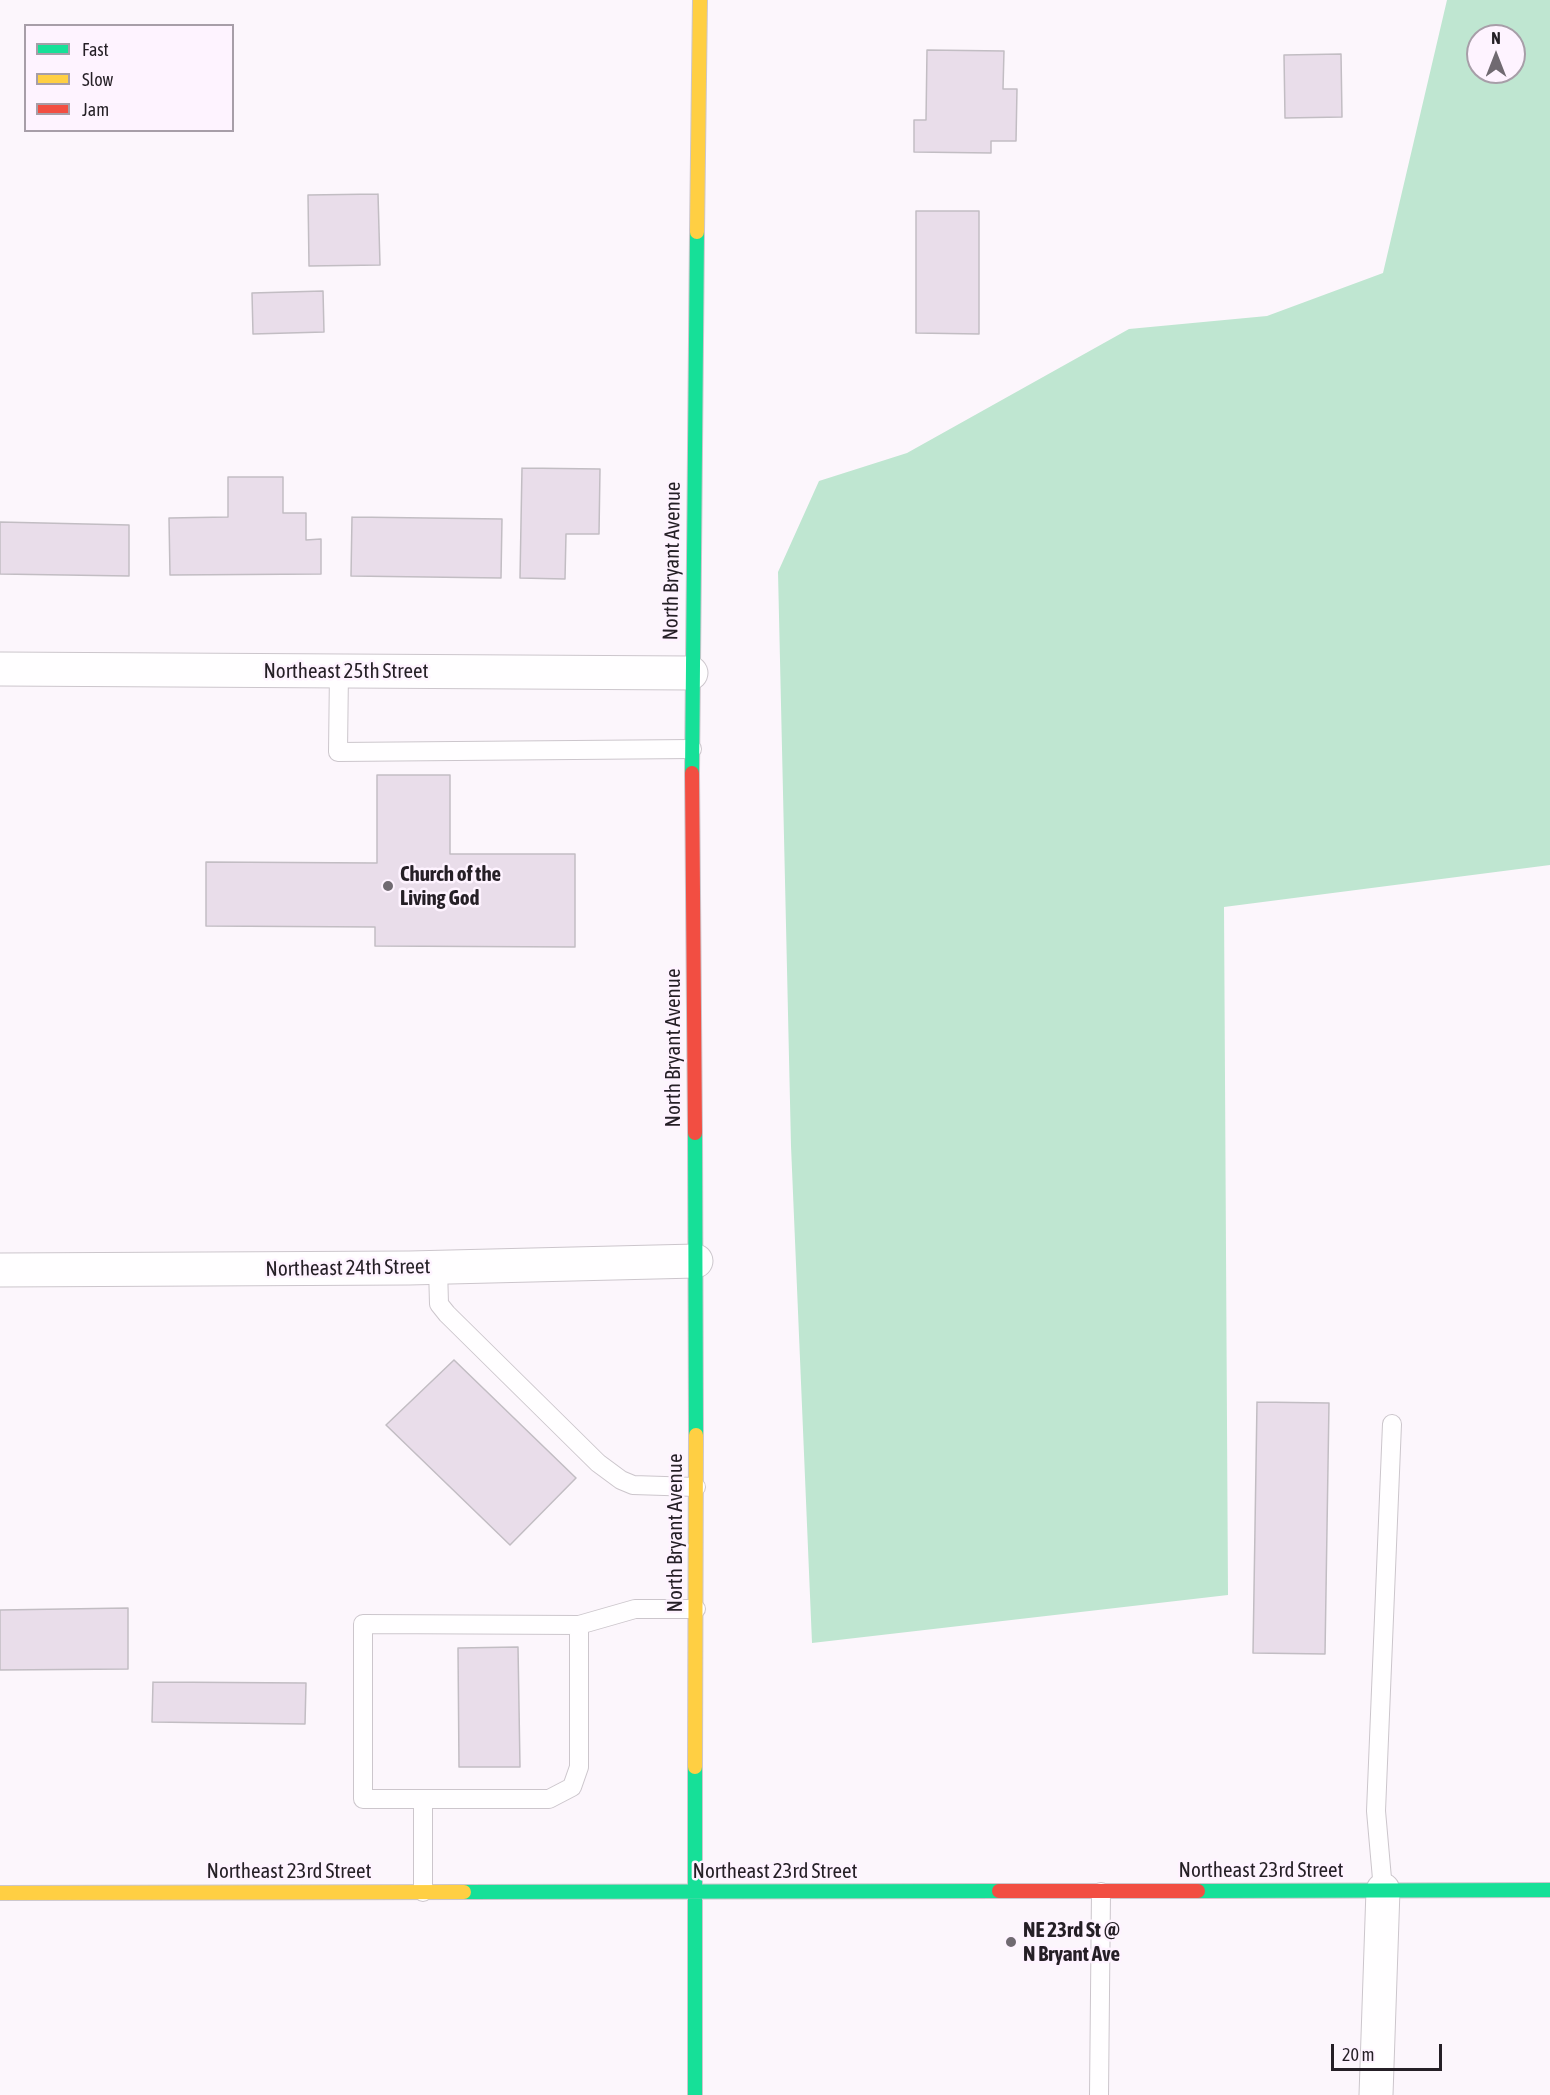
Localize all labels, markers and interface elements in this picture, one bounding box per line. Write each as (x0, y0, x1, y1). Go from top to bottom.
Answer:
legend (24, 24, 234, 132)
north arrow (1466, 24, 1526, 84)
text: N (1491, 29, 1501, 47)
text: Fast (82, 39, 109, 60)
text: Slow (82, 69, 113, 90)
text: Jam (82, 99, 109, 120)
street label: North Bryant Avenue (658, 481, 686, 641)
street label: Northeast 25th Street (263, 658, 429, 684)
place label: Church of the Living God (400, 861, 501, 911)
marker: Church of the Living God (381, 879, 395, 893)
street label: North Bryant Avenue (660, 969, 686, 1127)
street label: Northeast 24th Street (265, 1254, 431, 1282)
street label: North Bryant Avenue (662, 1454, 688, 1612)
street label: Northeast 23rd Street (1179, 1857, 1343, 1883)
street label: Northeast 23rd Street (207, 1858, 371, 1884)
street label: Northeast 23rd Street (693, 1858, 857, 1884)
place label: NE 23rd St @ N Bryant Ave (1023, 1917, 1120, 1967)
marker: NE 23rd St @ N Bryant Ave (1004, 1935, 1018, 1949)
scale bar (1334, 2032, 1445, 2070)
text: 20 m (1342, 2044, 1374, 2065)

